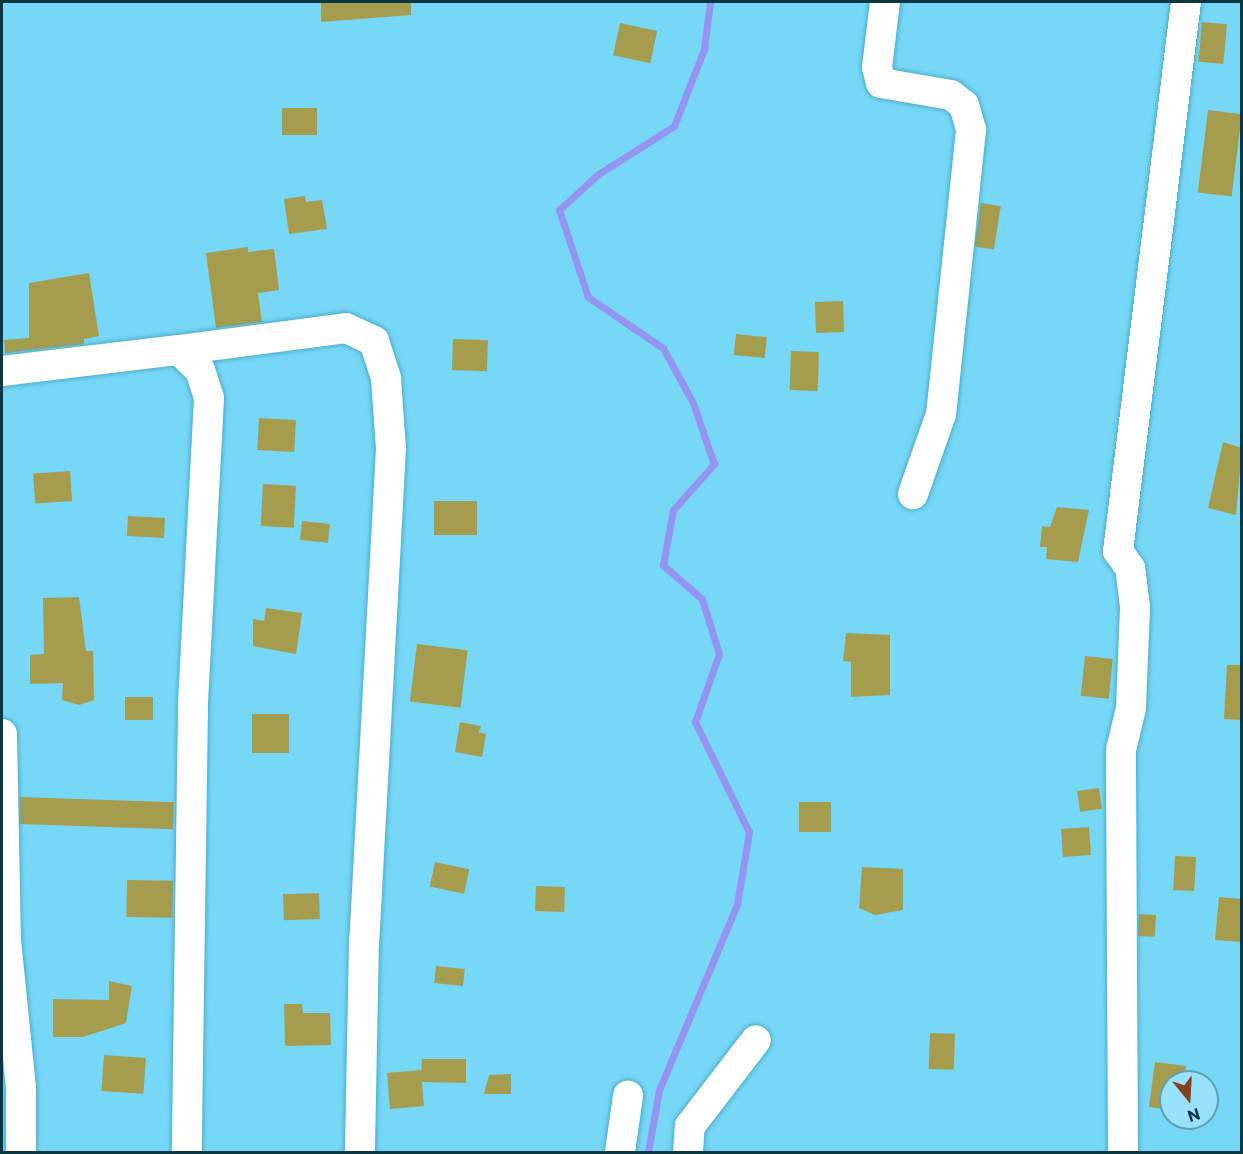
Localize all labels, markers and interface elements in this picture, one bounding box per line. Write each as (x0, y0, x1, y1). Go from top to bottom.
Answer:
north arrow (1159, 1070, 1219, 1130)
text: N (1185, 1105, 1203, 1127)

